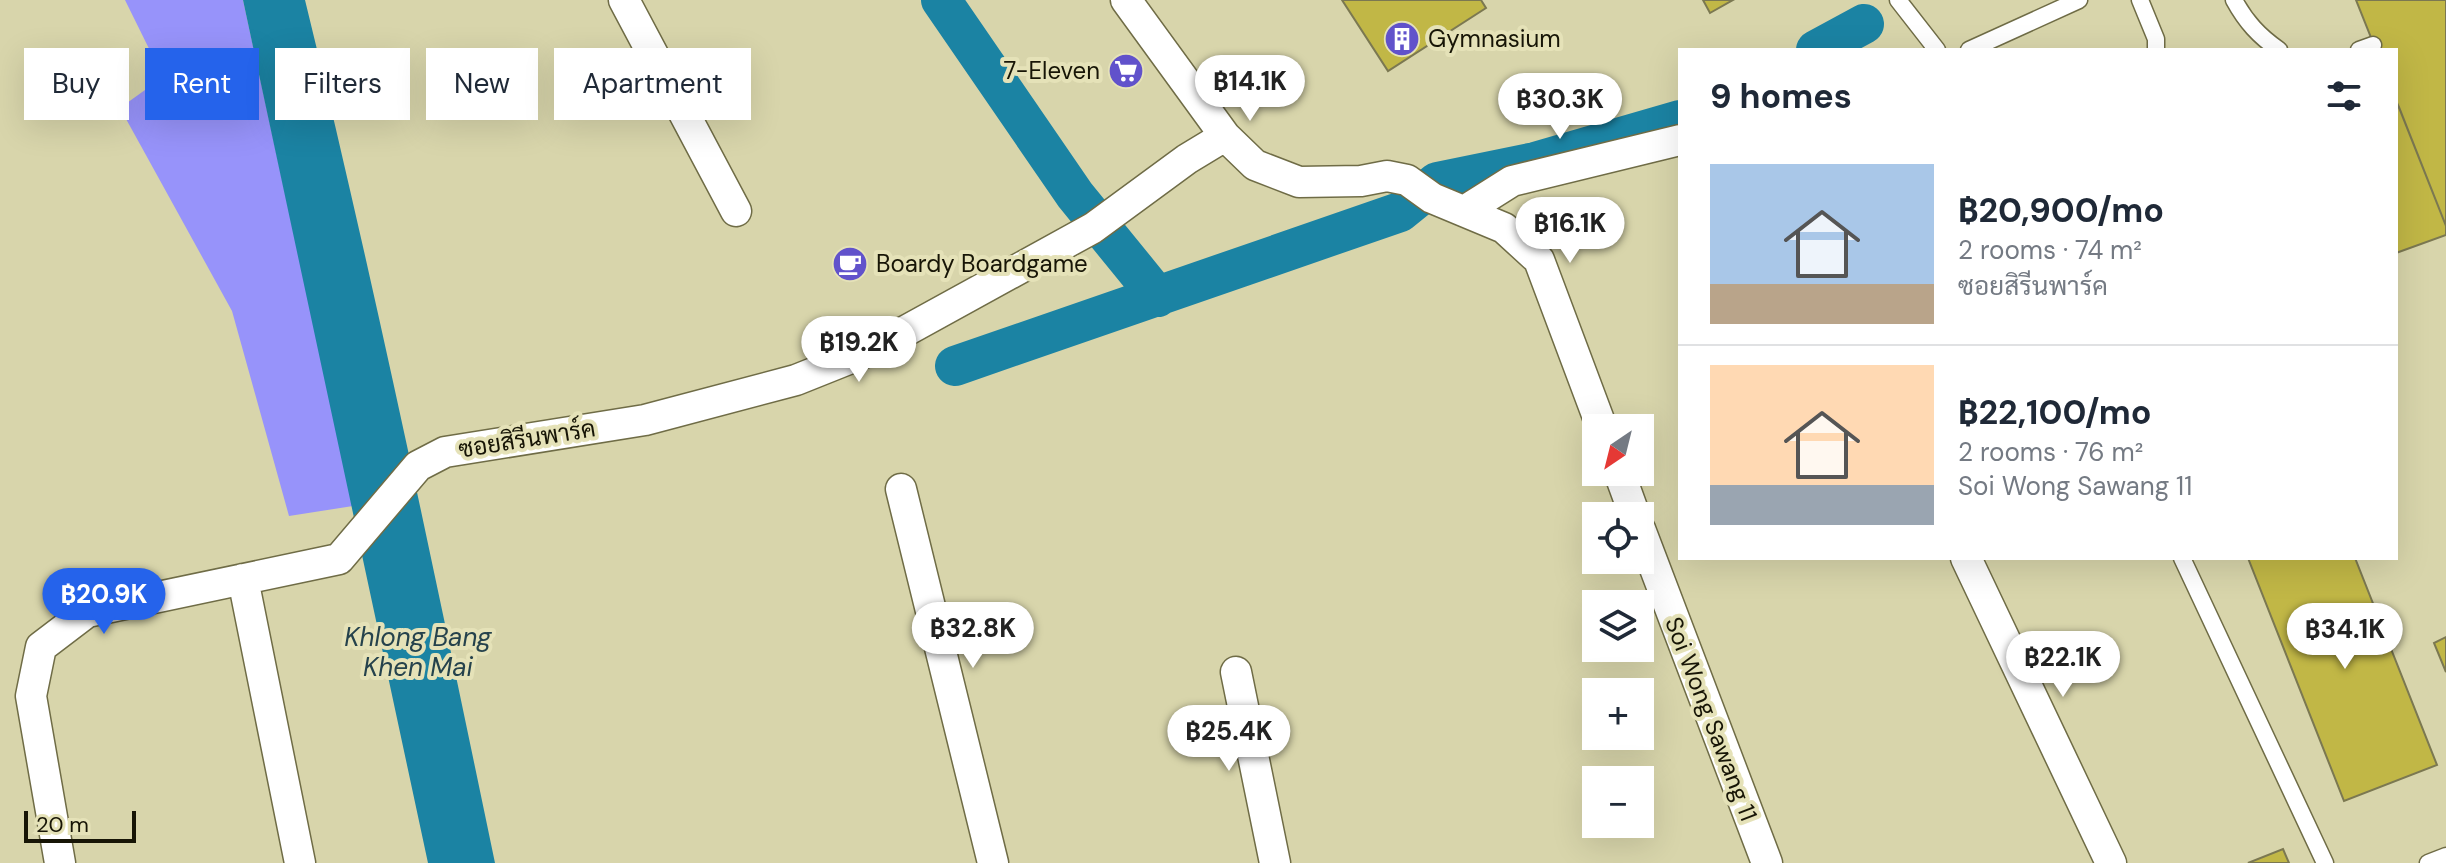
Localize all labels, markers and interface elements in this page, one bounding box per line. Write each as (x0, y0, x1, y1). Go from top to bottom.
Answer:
building icon: Gymnasium (1383, 20, 1421, 58)
place label: Gymnasium (1428, 23, 1561, 54)
chip: Buy (24, 48, 129, 120)
chip: Rent (145, 48, 259, 120)
chip: Filters (275, 48, 410, 120)
chip: New (426, 48, 538, 120)
chip: Apartment (554, 48, 751, 120)
supermarket icon: 7-Eleven (1107, 52, 1145, 90)
place label: 7-Eleven (1003, 55, 1100, 86)
pin: ฿14.1K (1185, 55, 1315, 123)
text: ฿14.1K (1213, 64, 1287, 98)
pin: ฿30.3K (1495, 73, 1625, 141)
text: 9 homes (1710, 74, 1852, 119)
icon: filters (2322, 74, 2366, 118)
text: ฿30.3K (1516, 82, 1604, 116)
text: ฿20,900/mo (1958, 188, 2164, 233)
icon: home (1774, 196, 1870, 292)
pin: ฿16.1K (1505, 197, 1635, 265)
text: ฿16.1K (1534, 206, 1606, 240)
text: 2 rooms · 74 m² (1958, 233, 2142, 267)
cafe icon: Boardy Boardgame (831, 245, 869, 283)
place label: Boardy Boardgame (876, 248, 1088, 279)
text: ซอยสิรีนพาร์ค (1958, 269, 2108, 303)
pin: ฿19.2K (794, 316, 924, 384)
text: ฿19.2K (819, 325, 899, 359)
text: ฿22,100/mo (1958, 390, 2152, 435)
icon: home (1774, 397, 1870, 493)
street label: ซอยสิรีนพาร์ค (456, 412, 598, 465)
north arrow (1582, 414, 1654, 486)
map controls (1582, 414, 1654, 838)
text: 2 rooms · 76 m² (1958, 435, 2143, 469)
text: Soi Wong Sawang 11 (1958, 469, 2192, 503)
button: locate (1582, 502, 1654, 574)
pin: ฿20.9K (39, 568, 169, 636)
text: ฿20.9K (60, 577, 148, 611)
button: layers (1582, 590, 1654, 662)
pin: ฿32.8K (908, 602, 1038, 670)
pin: ฿34.1K (2280, 603, 2410, 671)
text: ฿32.8K (930, 611, 1016, 645)
street label: Soi Wong Sawang 11 (1658, 612, 1765, 825)
text: ฿34.1K (2305, 612, 2385, 646)
water label: Khlong Bang Khen Mai (344, 620, 492, 684)
pin: ฿22.1K (1998, 631, 2128, 699)
text: ฿22.1K (2024, 640, 2102, 674)
button: + (1582, 678, 1654, 750)
pin: ฿25.4K (1164, 705, 1294, 773)
text: ฿25.4K (1185, 714, 1273, 748)
button: − (1582, 766, 1654, 838)
scale bar (24, 807, 136, 843)
text: 20 m (36, 810, 89, 839)

